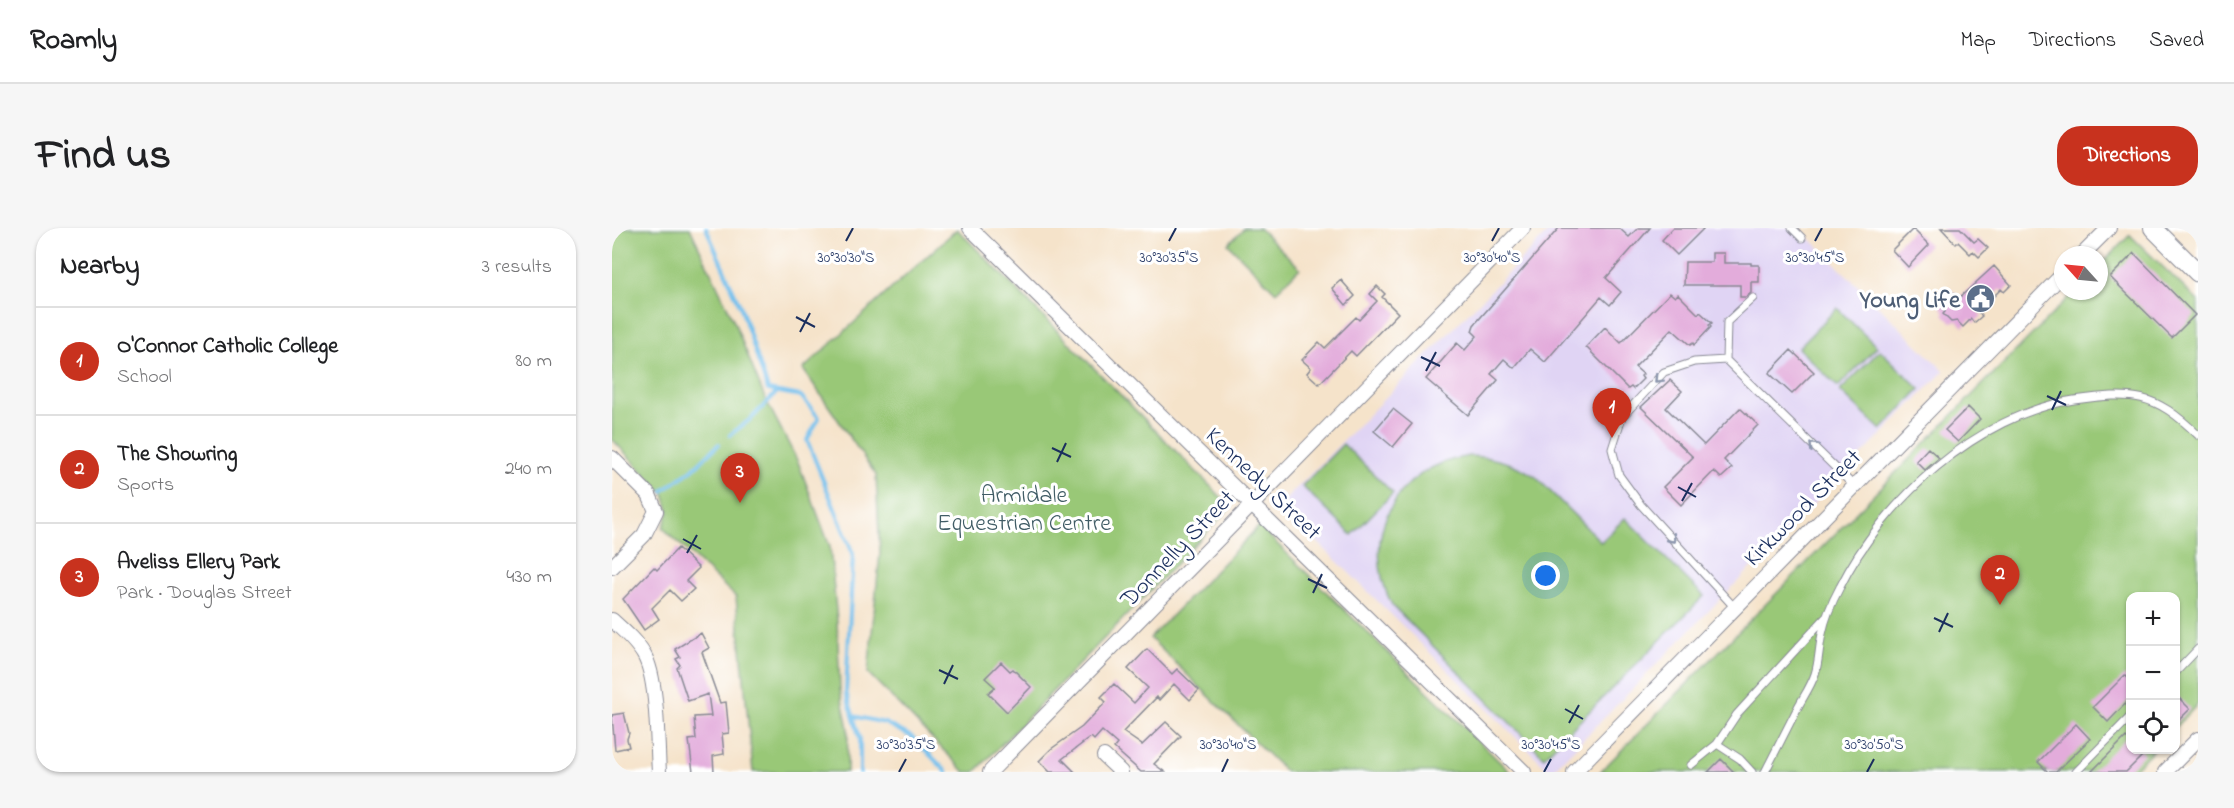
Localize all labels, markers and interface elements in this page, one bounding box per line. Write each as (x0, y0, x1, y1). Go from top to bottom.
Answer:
text: Roamly (30, 21, 117, 62)
text: Map (1960, 26, 1996, 56)
text: Directions (2029, 26, 2116, 56)
text: Saved (2149, 26, 2204, 56)
text: Find us (36, 126, 171, 187)
button: Directions (2057, 126, 2198, 186)
north arrow (2054, 246, 2108, 300)
text: 30°30'30"S (818, 247, 875, 269)
text: 30°30'35"S (1140, 247, 1199, 269)
text: 30°30'40"S (1464, 247, 1521, 269)
text: 30°30'45"S (1786, 247, 1845, 269)
text: Nearby (60, 248, 139, 286)
text: 3 results (482, 253, 552, 282)
public building icon: Young Life (1965, 283, 1997, 315)
place label: Young Life (1859, 284, 1961, 320)
text: O'Connor Catholic College (117, 331, 338, 363)
text: 1 (76, 347, 83, 376)
text: 80 m (515, 347, 552, 376)
text: School (117, 363, 172, 392)
one-way arrow (1654, 373, 1665, 383)
pin: 1 (1592, 388, 1632, 438)
street label: Kennedy Street (1195, 420, 1328, 550)
text: The Showring (117, 439, 237, 471)
street label: Kirkwood Street (1737, 442, 1871, 576)
one-way arrow (1809, 442, 1820, 453)
pin: 3 (720, 454, 760, 503)
text: 2 (75, 455, 84, 484)
text: 240 m (505, 455, 552, 484)
text: Sports (117, 471, 174, 500)
park label: Armidale Equestrian Centre (937, 479, 1111, 542)
street label: Donnelly Street (1113, 483, 1245, 618)
one-way arrow (1664, 531, 1675, 542)
text: Aveliss Ellery Park (117, 547, 280, 579)
pin: 2 (1980, 556, 2020, 605)
your location (1531, 561, 1560, 590)
text: 3 (75, 563, 84, 592)
text: 430 m (506, 563, 552, 592)
text: Park · Douglas Street (117, 579, 292, 608)
map controls (2126, 592, 2180, 754)
button: + (2126, 592, 2180, 646)
button: − (2126, 646, 2180, 700)
button: locate (2126, 700, 2180, 754)
text: 30°30'35"S (877, 734, 936, 756)
text: 30°30'40"S (1200, 734, 1257, 756)
text: 30°30'45"S (1522, 734, 1581, 756)
text: 30°30'50"S (1844, 734, 1904, 756)

